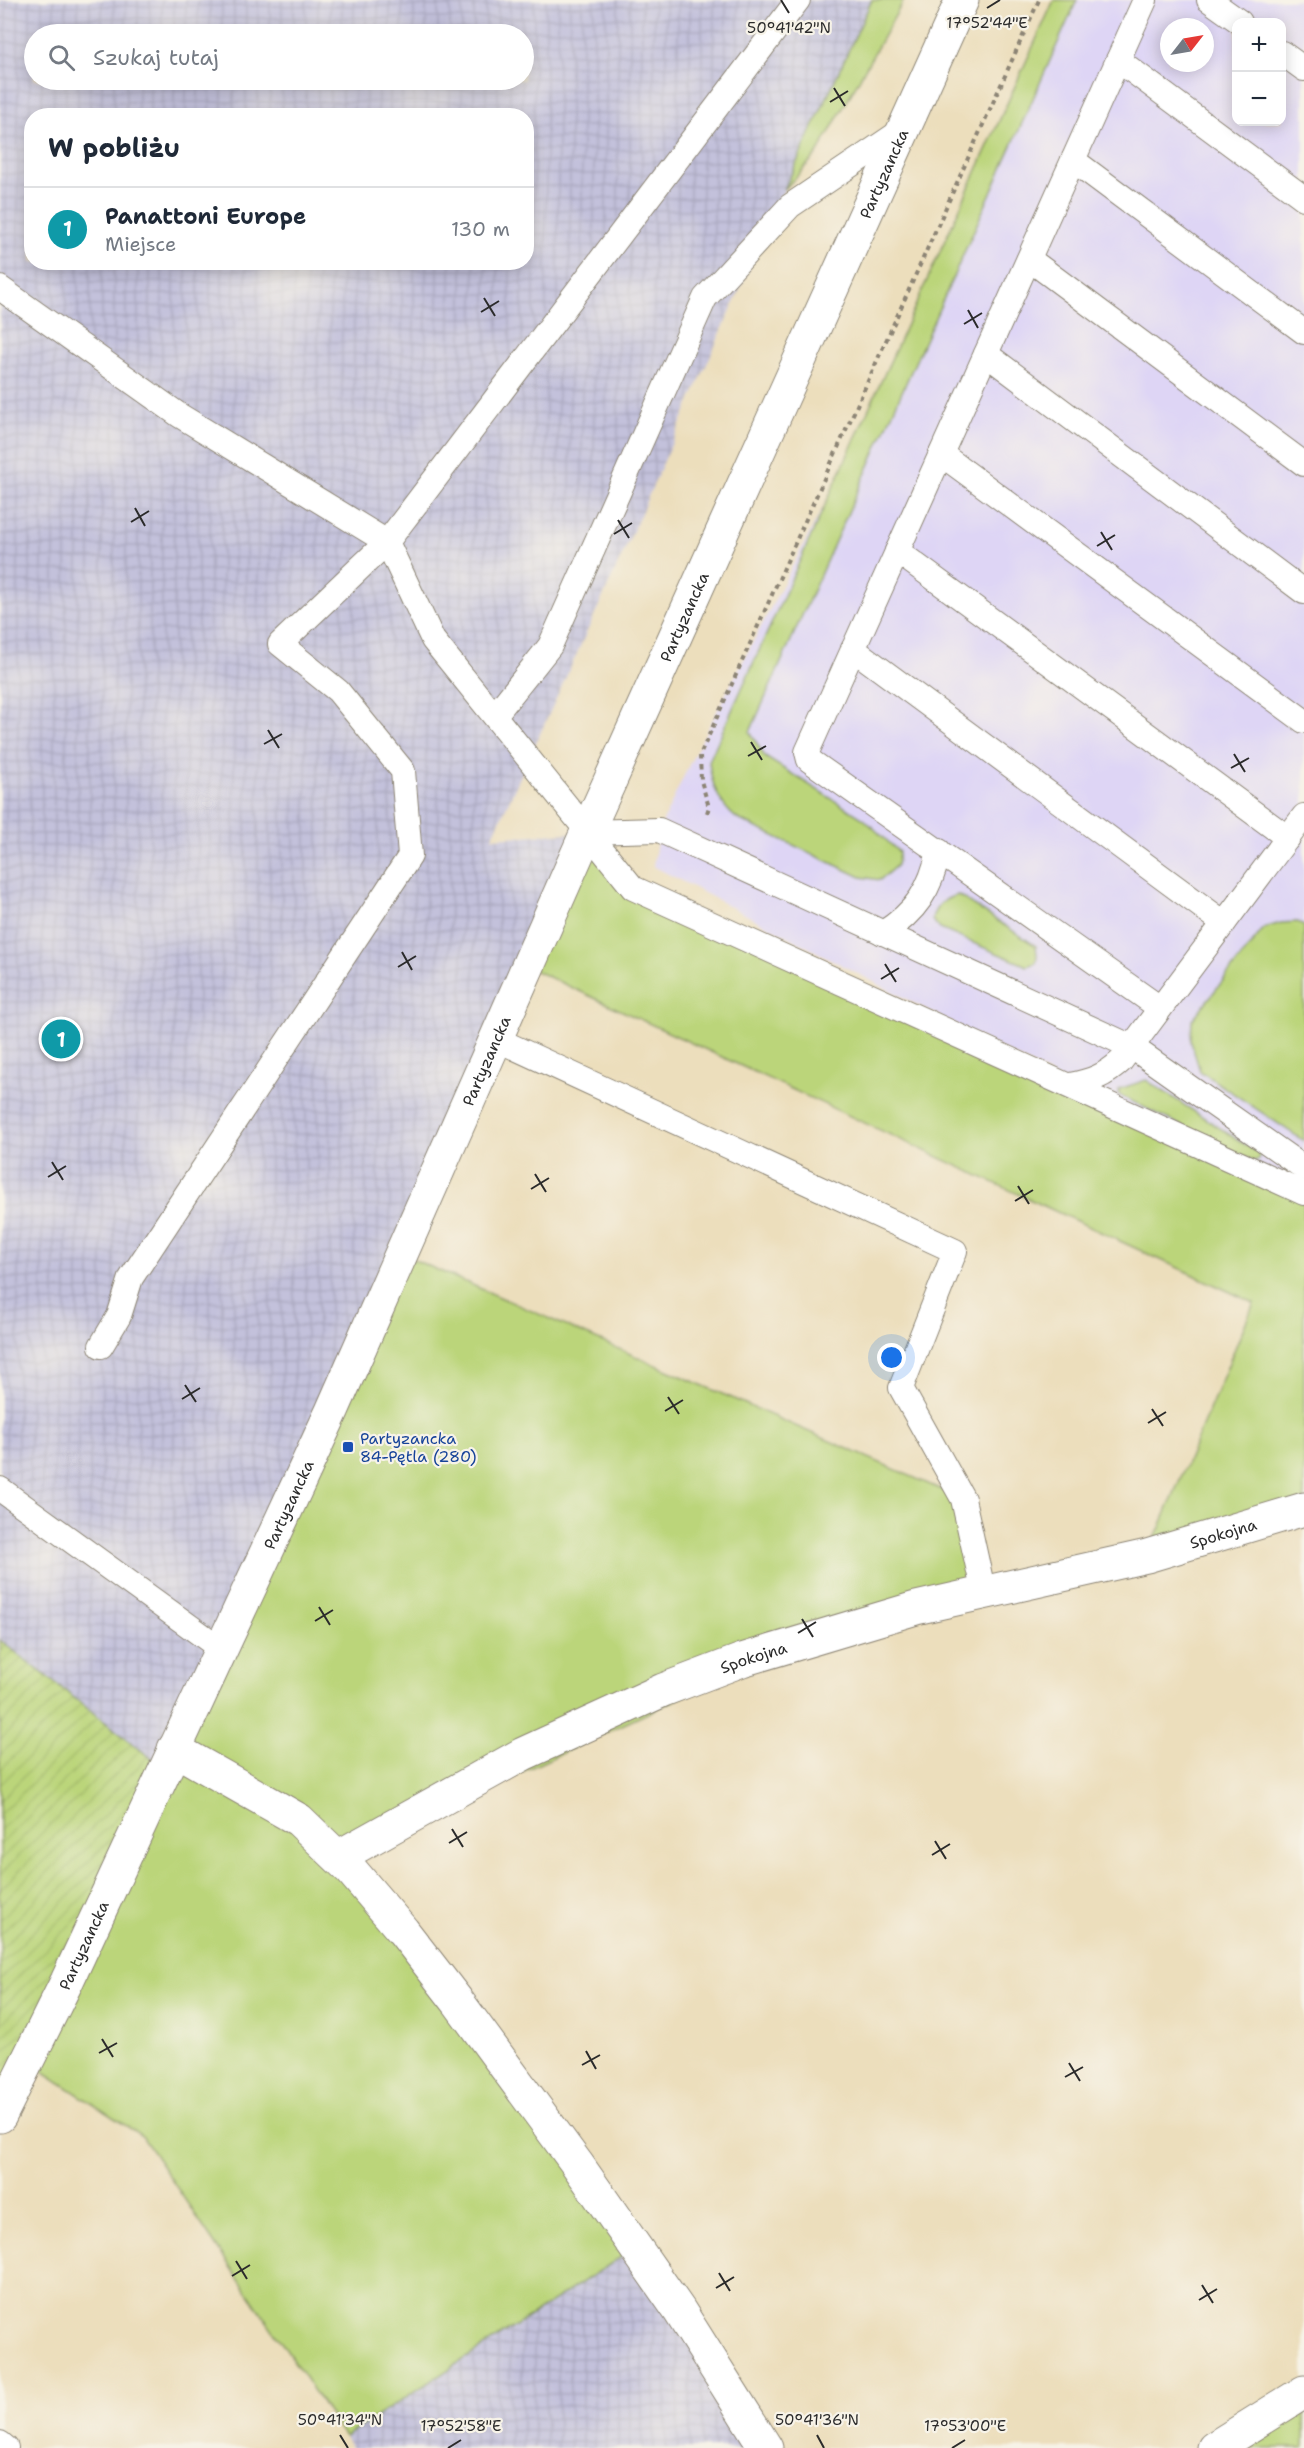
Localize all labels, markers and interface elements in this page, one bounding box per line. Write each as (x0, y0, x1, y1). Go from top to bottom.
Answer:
text: 17°52'44"E (946, 13, 1028, 33)
text: 50°41'42"N (747, 18, 831, 38)
north arrow (1160, 18, 1214, 72)
map controls (1232, 18, 1286, 126)
button: + (1232, 18, 1286, 72)
search box (24, 24, 534, 90)
icon: search (45, 41, 78, 74)
text: Szukaj tutaj (93, 43, 219, 72)
button: − (1232, 72, 1286, 126)
street label: Partyzancka (854, 126, 913, 222)
text: W pobliżu (48, 130, 180, 165)
text: Panattoni Europe (105, 202, 306, 231)
text: 1 (63, 216, 72, 242)
text: 130 m (451, 216, 510, 242)
text: Miejsce (105, 231, 176, 257)
street label: Partyzancka (655, 569, 713, 665)
street label: Partyzancka (457, 1012, 515, 1109)
pin: 1 (42, 1016, 80, 1062)
your location (877, 1343, 906, 1372)
place label: Partyzancka 84-Pętla (280) (360, 1428, 477, 1467)
marker: Partyzancka 84-Pętla (280) (341, 1440, 355, 1454)
street label: Partyzancka (259, 1457, 318, 1553)
street label: Spokojna (1187, 1513, 1259, 1553)
street label: Spokojna (717, 1637, 789, 1678)
street label: Partyzancka (54, 1897, 113, 1994)
text: 50°41'34"N (298, 2410, 382, 2430)
text: 50°41'36"N (775, 2410, 859, 2430)
text: 17°52'58"E (421, 2416, 501, 2436)
text: 17°53'00"E (924, 2416, 1006, 2436)

